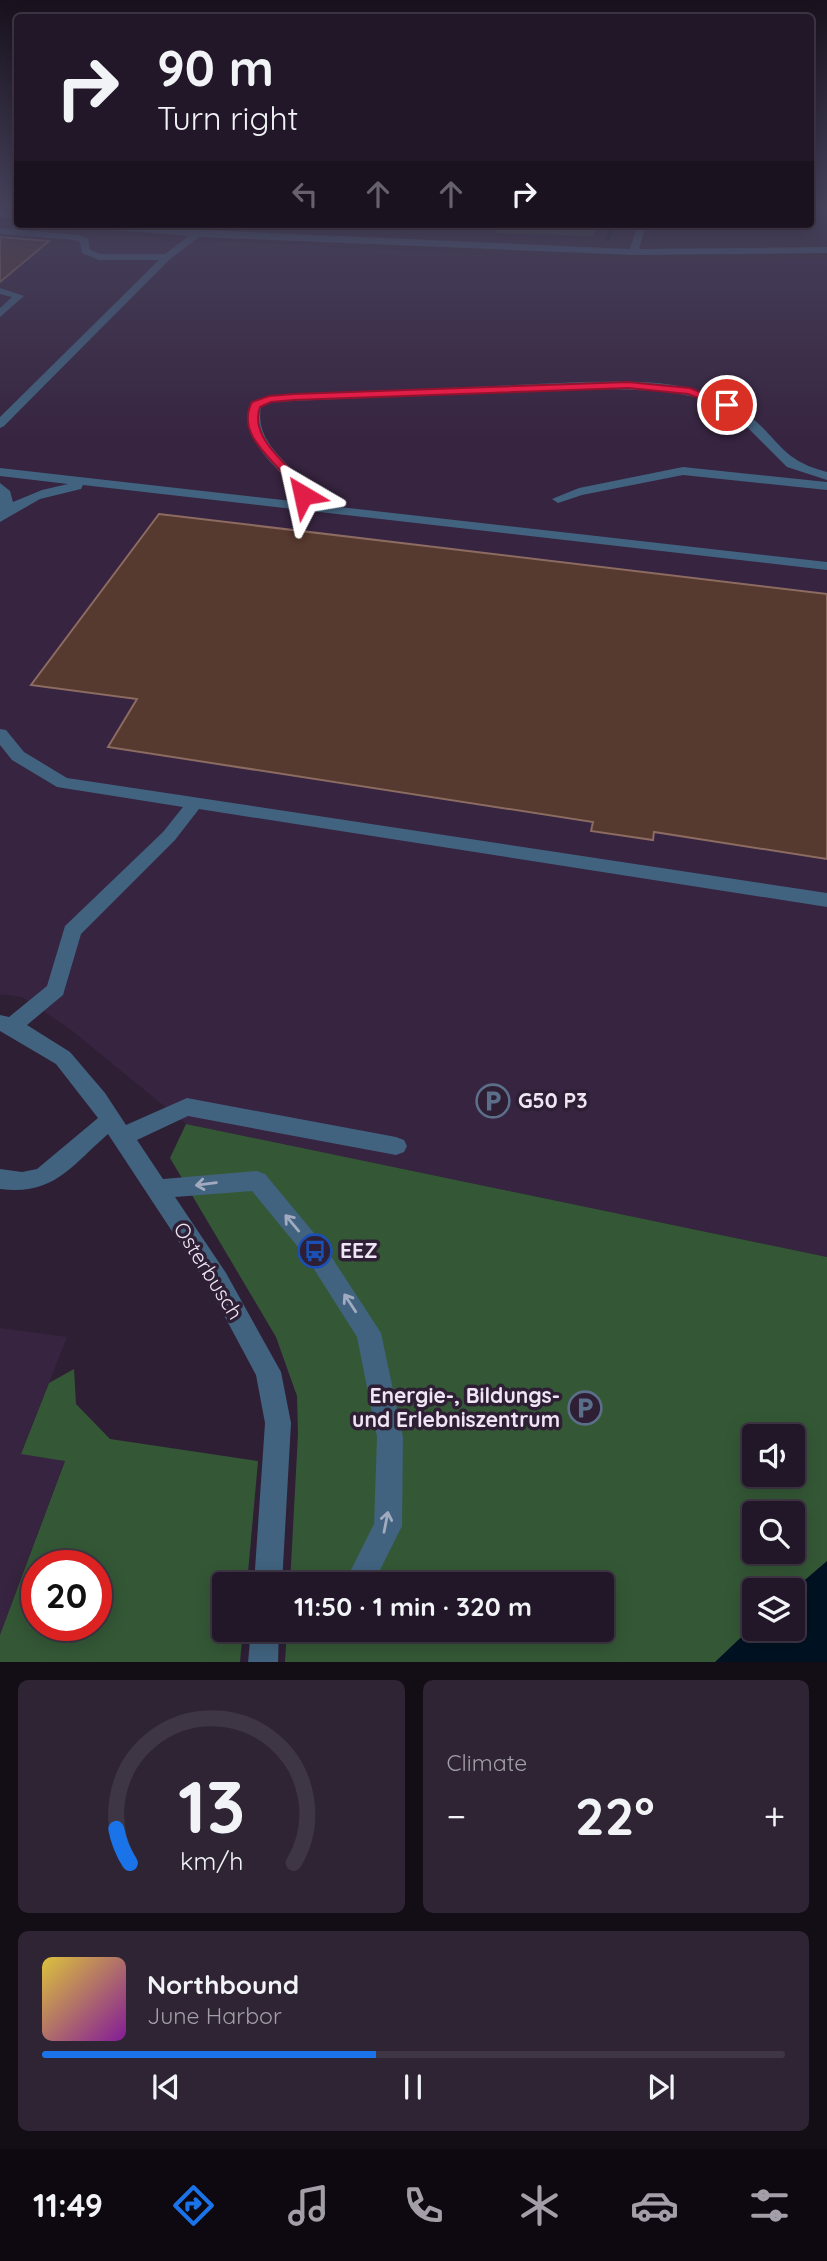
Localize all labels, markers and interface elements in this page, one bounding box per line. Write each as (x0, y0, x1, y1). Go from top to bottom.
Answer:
text: 90 m (157, 37, 274, 98)
icon: right (42, 42, 133, 133)
text: Turn right (157, 98, 298, 138)
icon: left (286, 175, 324, 213)
icon: ahead (359, 175, 397, 213)
icon: ahead (432, 175, 470, 213)
icon: right (505, 175, 543, 213)
pin (697, 375, 757, 435)
icon: arrive (708, 386, 746, 424)
position arrow (266, 458, 340, 532)
parking icon: G50 P3 (474, 1082, 512, 1120)
place label: G50 P3 (518, 1087, 587, 1113)
one-way arrow (196, 1178, 218, 1191)
one-way arrow (284, 1214, 300, 1232)
street label: Osterbusch (169, 1217, 249, 1324)
bus stop icon: EEZ (296, 1232, 334, 1270)
place label: EEZ (340, 1237, 378, 1263)
one-way arrow (343, 1294, 357, 1314)
place label: Energie-, Bildungs- und Erlebniszentrum (352, 1382, 560, 1432)
parking icon: Energie-, Bildungs- und Erlebniszentrum (566, 1389, 604, 1427)
map controls (742, 1424, 805, 1641)
button: sound (742, 1424, 805, 1487)
button: search (742, 1501, 805, 1564)
one-way arrow (381, 1512, 394, 1534)
speed limit sign: 20 (21, 1550, 112, 1641)
button: layers (742, 1578, 805, 1641)
text: 11:50 · 1 min · 320 m (294, 1590, 532, 1623)
text: Climate (447, 1748, 527, 1777)
text: 13 (178, 1760, 245, 1851)
text: 22° (575, 1783, 655, 1848)
text: − (447, 1792, 466, 1840)
text: + (764, 1792, 785, 1840)
text: km/h (180, 1844, 243, 1875)
text: Northbound (147, 1968, 299, 2001)
text: June Harbor (147, 2001, 282, 2030)
icon: previous (147, 2068, 185, 2106)
icon: pause (394, 2068, 432, 2106)
icon: next (642, 2068, 680, 2106)
icon: directions (169, 2181, 218, 2230)
icon: music (284, 2181, 333, 2230)
icon: phone (399, 2181, 448, 2230)
icon: climate (515, 2181, 564, 2230)
icon: car (630, 2181, 679, 2230)
icon: filters (745, 2181, 794, 2230)
text: 11:49 (33, 2185, 103, 2225)

